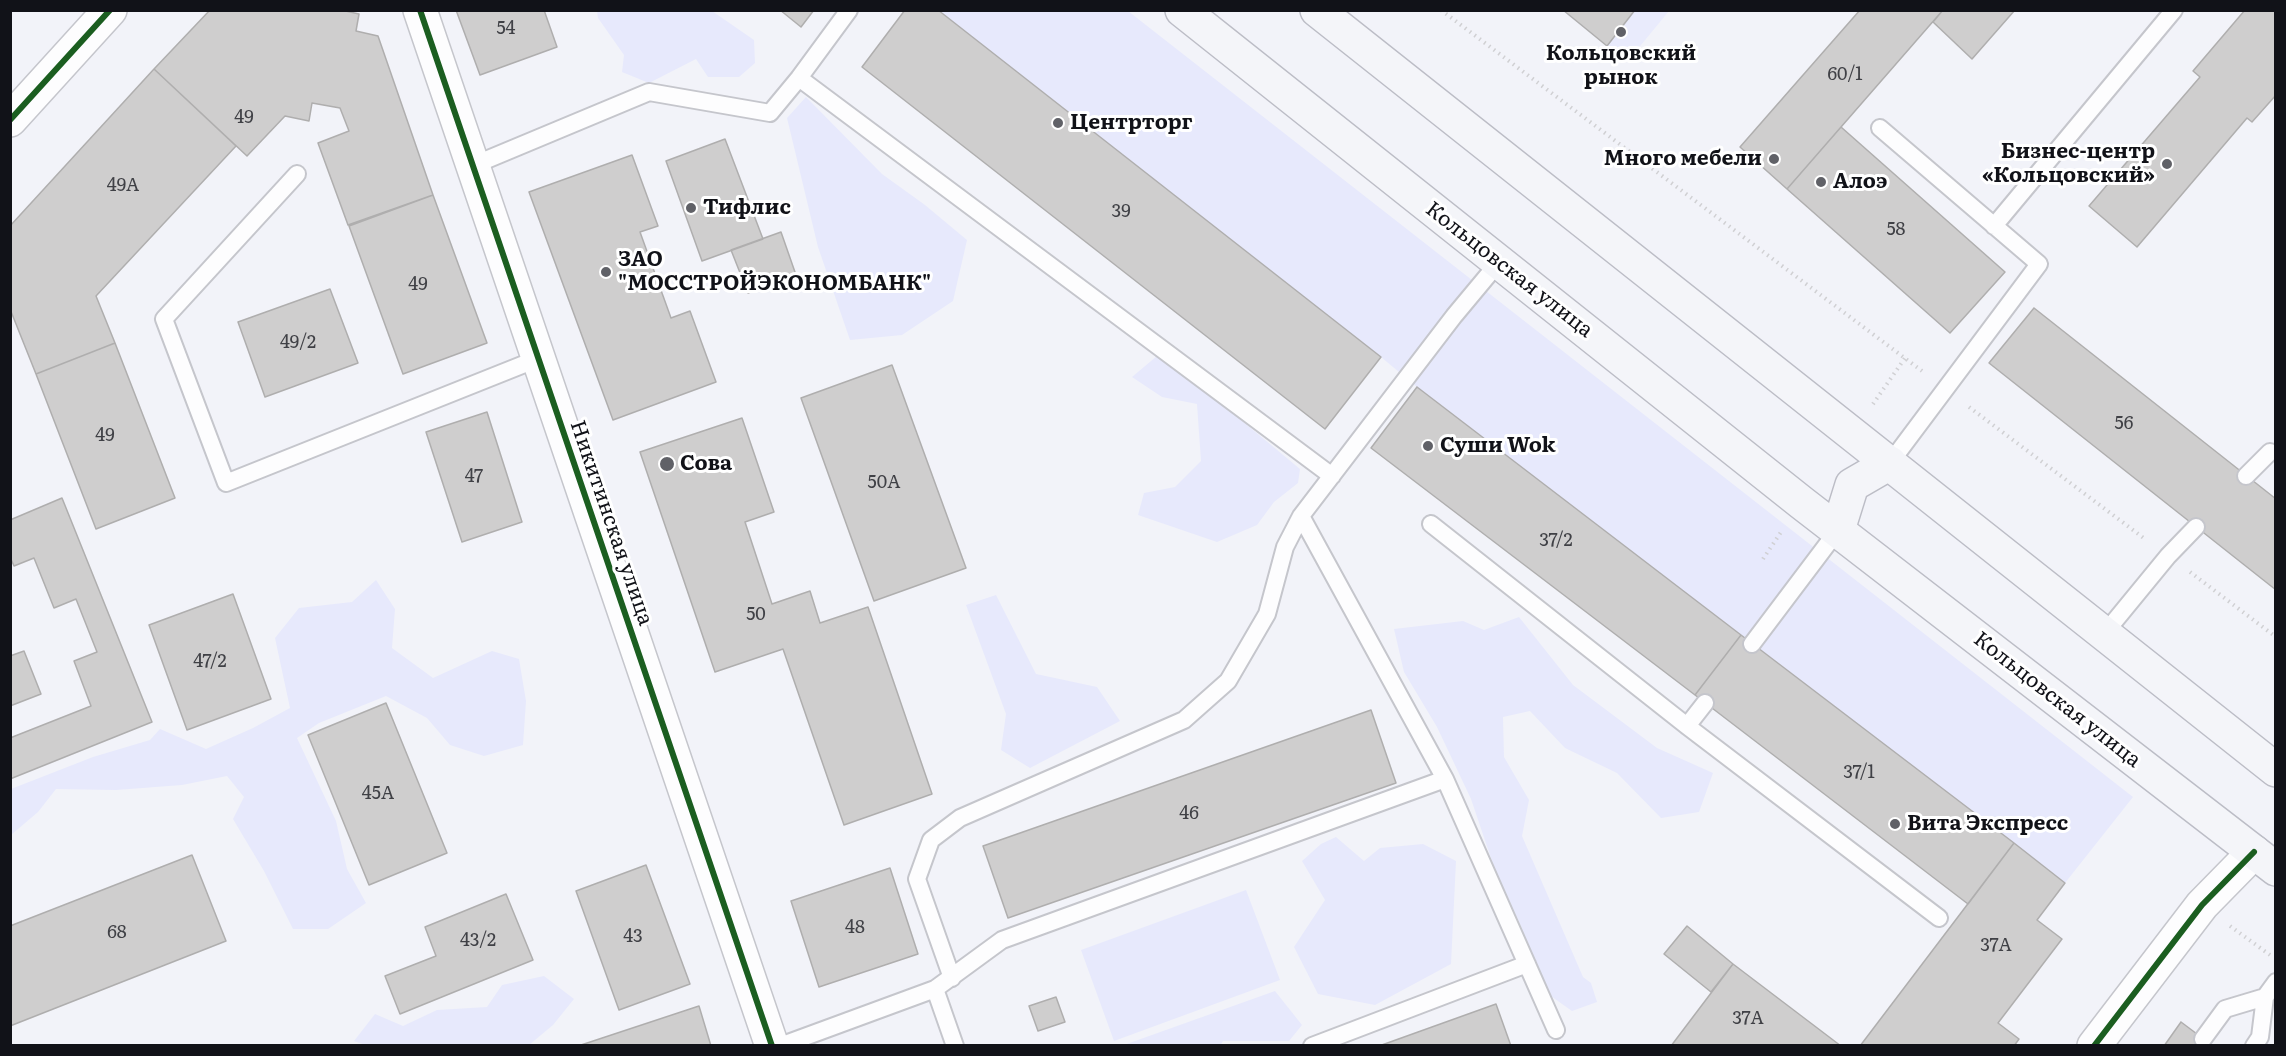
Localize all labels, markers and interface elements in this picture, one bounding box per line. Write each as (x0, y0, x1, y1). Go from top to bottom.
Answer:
house number: 54 (496, 18, 516, 40)
marker: Кольцовский рынок (1614, 25, 1628, 39)
place label: Кольцовский рынок (1546, 41, 1696, 91)
house number: 60/1 (1827, 64, 1863, 86)
house number: 49 (234, 107, 254, 129)
place label: Центрторг (1070, 110, 1193, 136)
marker: Центрторг (1051, 116, 1065, 130)
place label: Бизнес-центр «Кольцовский» (1982, 139, 2155, 189)
place label: Много мебели (1604, 146, 1762, 172)
marker: Много мебели (1767, 152, 1781, 166)
marker: Бизнес-центр «Кольцовский» (2160, 157, 2174, 171)
place label: Алоэ (1833, 169, 1887, 195)
house number: 49А (107, 175, 139, 197)
marker: Алоэ (1814, 175, 1828, 189)
place label: Тифлис (703, 195, 791, 221)
street label: Кольцовская улица (1420, 197, 1598, 343)
marker: Тифлис (684, 201, 698, 215)
house number: 39 (1111, 201, 1131, 223)
house number: 58 (1886, 219, 1906, 241)
place label: ЗАО "МОССТРОЙЭКОНОМБАНК" (618, 247, 931, 297)
marker: ЗАО "МОССТРОЙЭКОНОМБАНК" (599, 265, 613, 279)
house number: 49 (408, 274, 428, 296)
house number: 49/2 (280, 332, 316, 354)
house number: 56 (2115, 413, 2133, 435)
street label: Никитинская улица (564, 417, 658, 629)
house number: 49 (95, 425, 115, 447)
place label: Суши Wok (1440, 433, 1556, 459)
marker: Суши Wok (1421, 439, 1435, 453)
place label: Сова (680, 451, 732, 477)
marker: Сова (658, 455, 676, 473)
house number: 47 (465, 466, 483, 488)
house number: 50А (868, 472, 900, 494)
house number: 37/2 (1539, 530, 1573, 552)
house number: 50 (746, 604, 766, 626)
street label: Кольцовская улица (1968, 627, 2146, 773)
house number: 47/2 (193, 651, 227, 673)
house number: 37/1 (1843, 762, 1875, 784)
house number: 45А (362, 783, 394, 805)
house number: 46 (1179, 803, 1199, 825)
place label: Вита Экспресс (1907, 811, 2068, 837)
marker: Вита Экспресс (1888, 817, 1902, 831)
house number: 48 (845, 917, 865, 939)
house number: 68 (107, 922, 127, 944)
house number: 43 (623, 926, 643, 948)
house number: 43/2 (460, 930, 496, 952)
house number: 37А (1980, 935, 2012, 957)
house number: 37А (1732, 1008, 1764, 1030)

